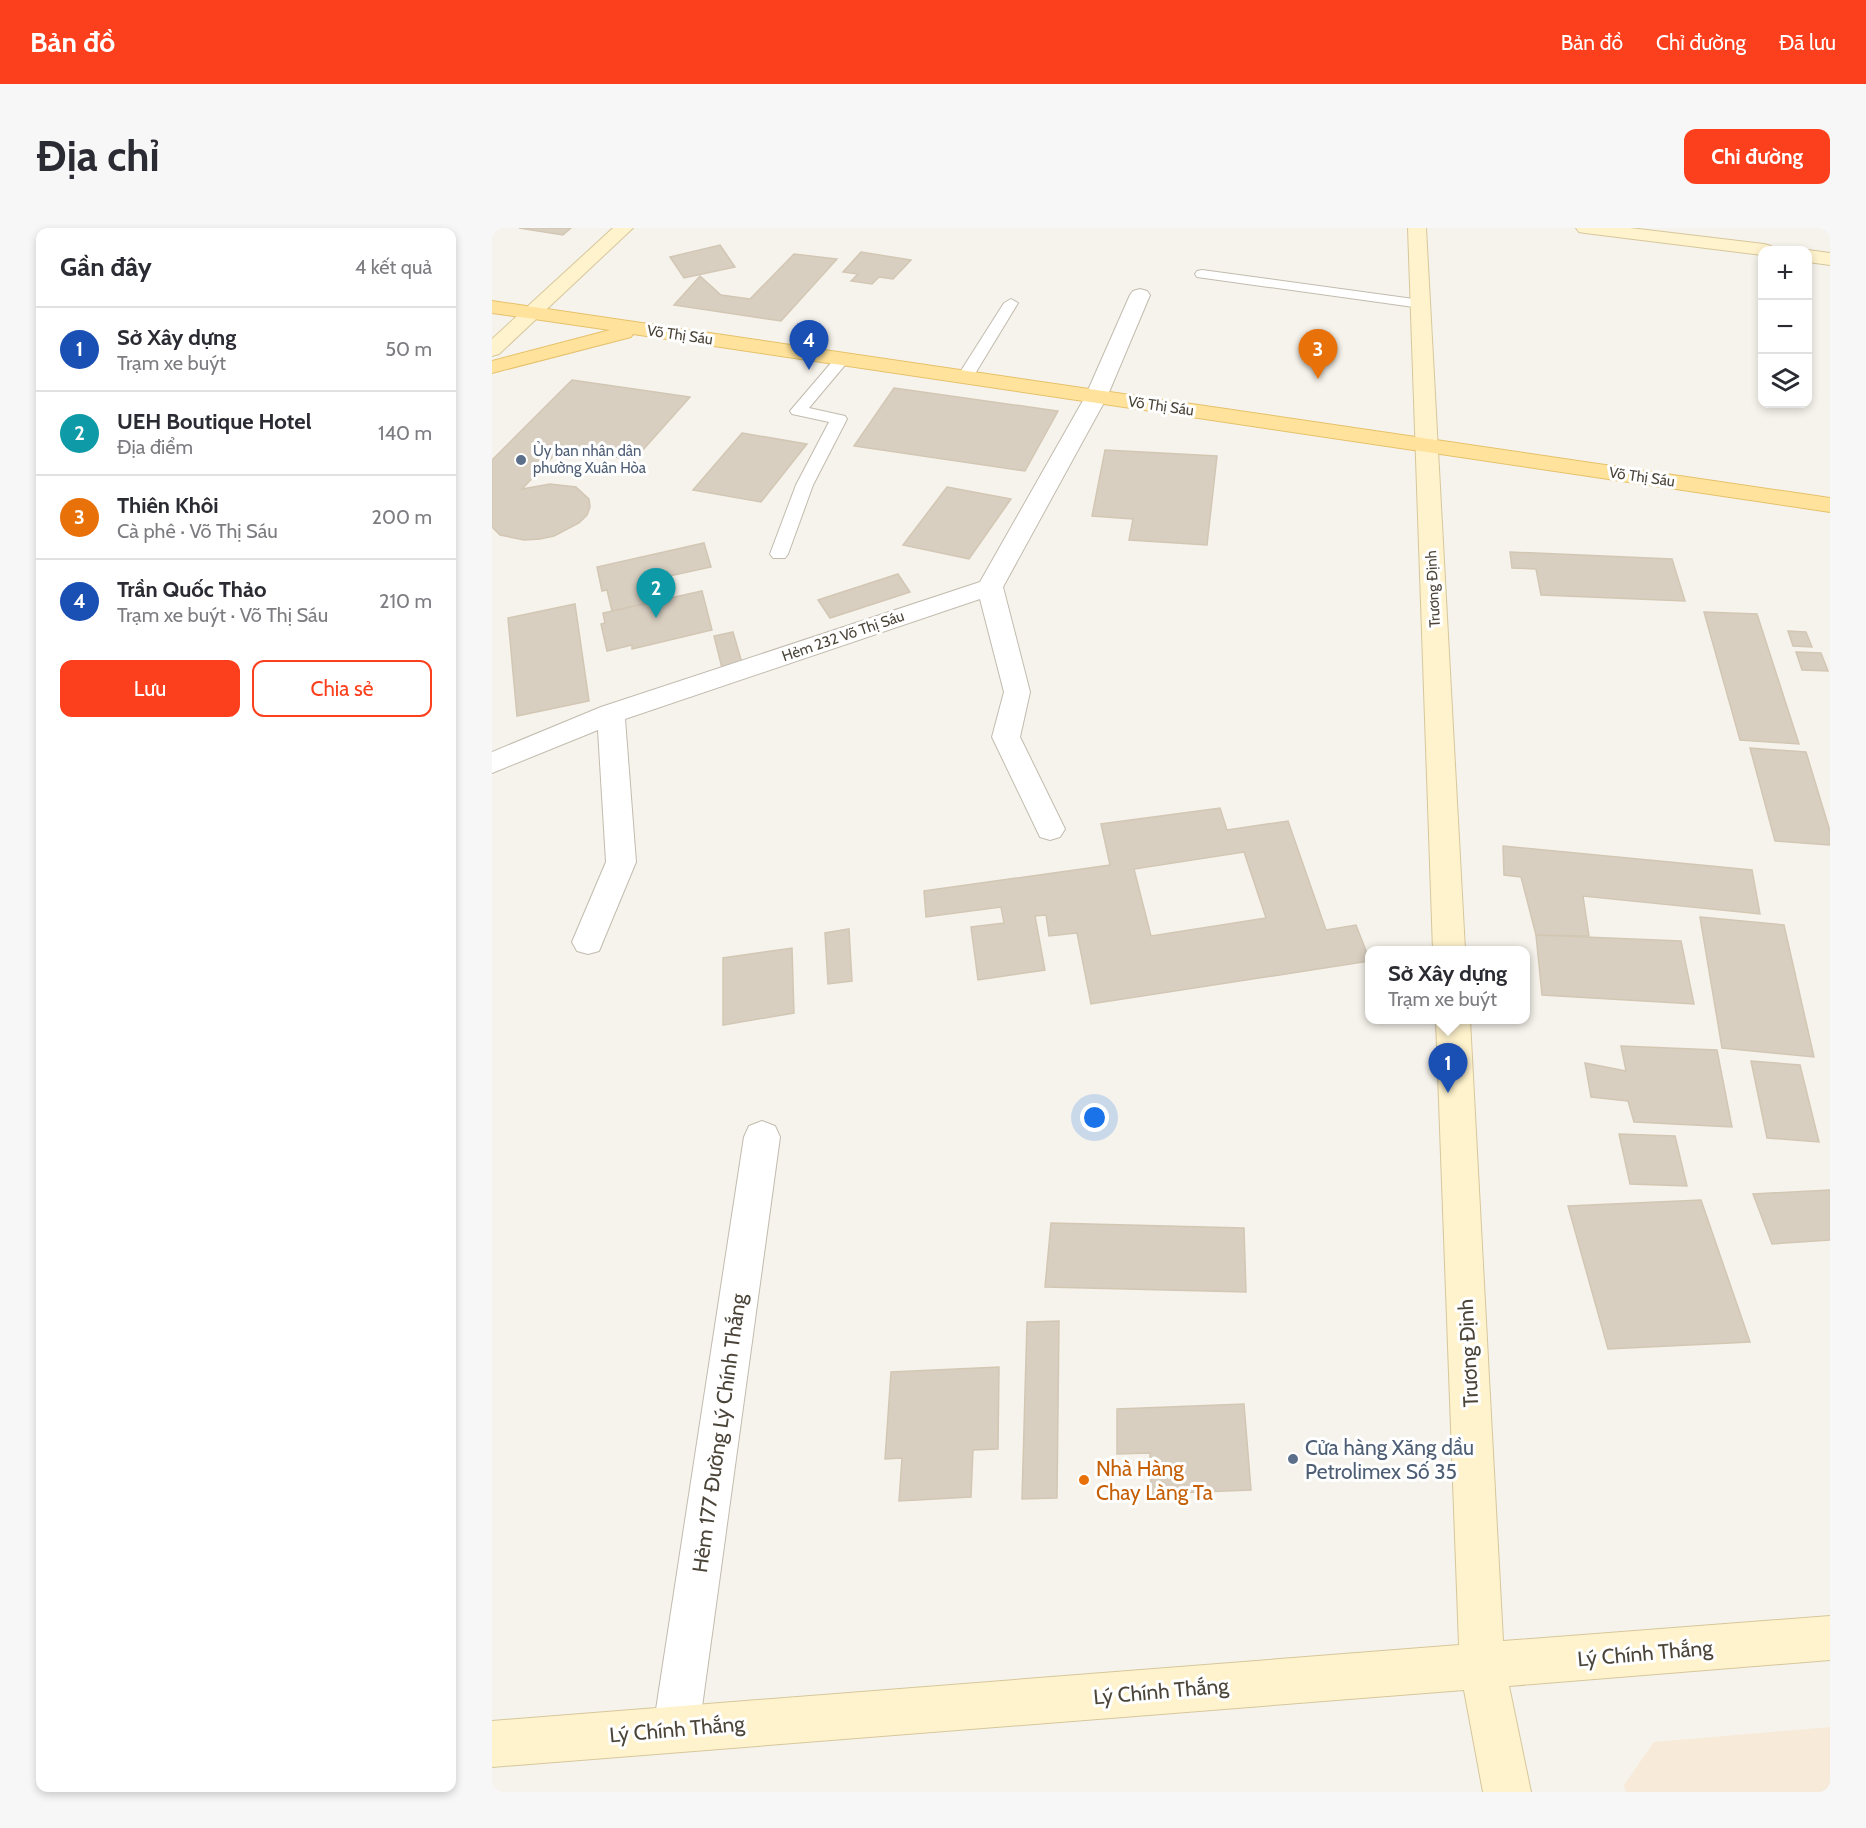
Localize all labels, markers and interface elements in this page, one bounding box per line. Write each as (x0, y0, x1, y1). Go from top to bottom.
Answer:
text: Bản đồ (30, 25, 115, 59)
text: Bản đồ (1561, 30, 1623, 55)
text: Chỉ đường (1656, 30, 1746, 55)
text: Đã lưu (1779, 30, 1836, 55)
button: Chỉ đường (1684, 129, 1830, 184)
text: Địa chỉ (36, 130, 159, 182)
map controls (1758, 246, 1812, 408)
button: + (1758, 246, 1812, 300)
text: Gần đây (60, 251, 152, 283)
text: 4 kết quả (355, 255, 432, 279)
button: − (1758, 300, 1812, 354)
pin: 4 (790, 320, 828, 370)
street label: Võ Thị Sáu (646, 321, 714, 349)
text: Sở Xây dựng (117, 324, 236, 351)
pin: 3 (1298, 330, 1338, 379)
text: 1 (76, 337, 83, 361)
text: 50 m (385, 337, 432, 361)
text: Trạm xe buýt (117, 351, 226, 375)
button: layers (1758, 354, 1812, 408)
street label: Võ Thị Sáu (1127, 392, 1195, 420)
text: UEH Boutique Hotel (117, 408, 311, 435)
text: 2 (74, 421, 85, 445)
text: 140 m (378, 421, 432, 445)
text: Địa điểm (117, 435, 193, 459)
place label: Ủy ban nhân dân phường Xuân Hòa (533, 441, 647, 477)
marker: Ủy ban nhân dân phường Xuân Hòa (514, 453, 528, 467)
street label: Võ Thị Sáu (1608, 463, 1676, 491)
text: Thiên Khôi (117, 492, 219, 519)
text: 3 (74, 505, 85, 529)
text: 200 m (372, 505, 432, 529)
text: Cà phê · Võ Thị Sáu (117, 519, 278, 543)
street label: Trương Định (1422, 550, 1444, 628)
pin: 2 (636, 568, 676, 618)
text: Trần Quốc Thảo (117, 576, 267, 603)
text: 4 (73, 589, 86, 613)
text: 210 m (379, 589, 432, 613)
text: Trạm xe buýt · Võ Thị Sáu (117, 603, 328, 627)
street label: Hẻm 232 Võ Thị Sáu (780, 607, 906, 665)
button: Lưu (60, 660, 240, 717)
button: Chia sẻ (252, 660, 432, 717)
popup (1365, 946, 1530, 1024)
text: Sở Xây dựng (1388, 960, 1507, 987)
text: Trạm xe buýt (1388, 987, 1497, 1011)
pin: 1 (1428, 1044, 1468, 1093)
your location (1080, 1103, 1109, 1132)
street label: Hẻm 177 Đường Lý Chính Thắng (687, 1291, 751, 1574)
street label: Trương Định (1453, 1298, 1483, 1408)
place label: Cửa hàng Xăng dầu Petrolimex Số 35 (1305, 1435, 1474, 1484)
marker: Cửa hàng Xăng dầu Petrolimex Số 35 (1286, 1452, 1300, 1466)
place label: Nhà Hàng Chay Làng Ta (1096, 1456, 1213, 1505)
marker: Nhà Hàng Chay Làng Ta (1077, 1473, 1091, 1487)
street label: Lý Chính Thắng (1576, 1635, 1714, 1671)
street label: Lý Chính Thắng (1092, 1673, 1230, 1709)
street label: Lý Chính Thắng (608, 1711, 746, 1747)

